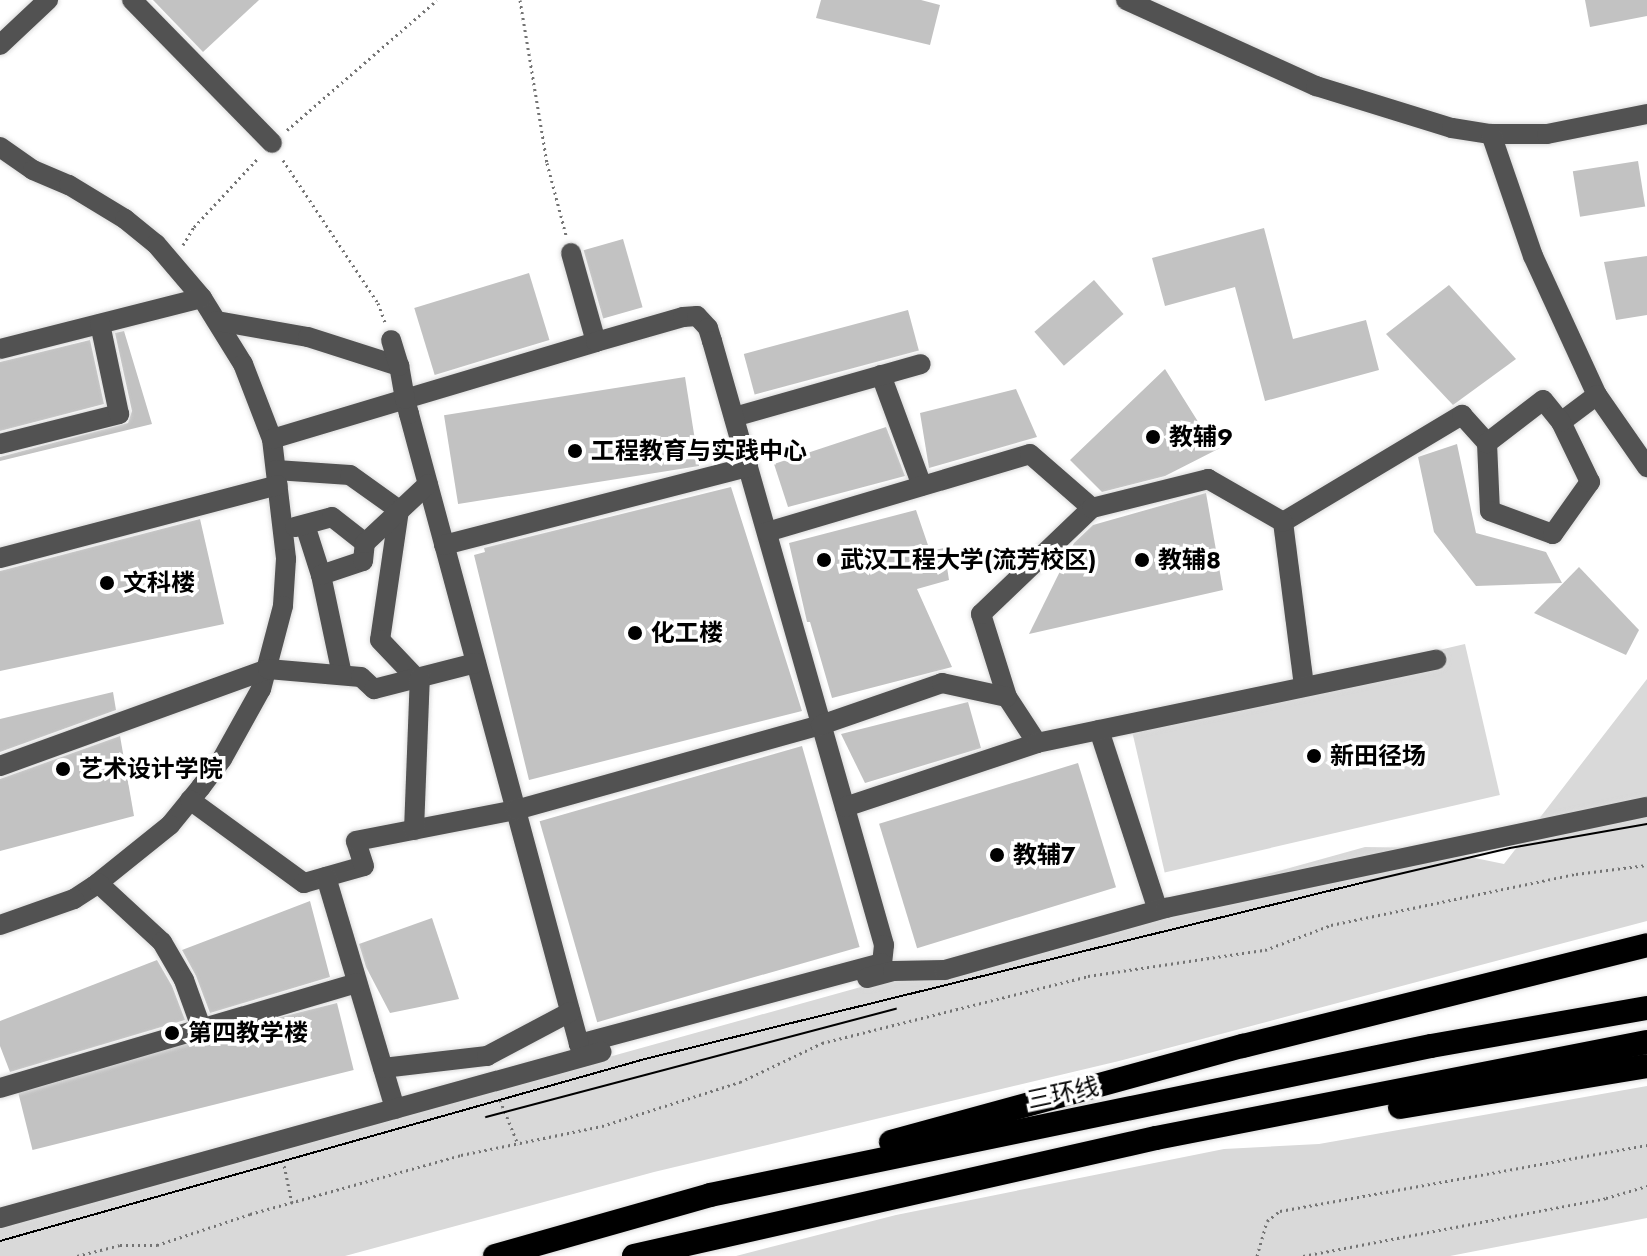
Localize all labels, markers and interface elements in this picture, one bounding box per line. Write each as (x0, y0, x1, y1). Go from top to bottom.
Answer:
place label: 教辅9 (1169, 423, 1233, 451)
marker: 教辅9 (1144, 428, 1162, 446)
place label: 工程教育与实践中心 (591, 437, 807, 465)
marker: 工程教育与实践中心 (566, 442, 584, 460)
place label: 武汉工程大学(流芳校区) (840, 546, 1096, 574)
place label: 教辅8 (1158, 546, 1221, 574)
marker: 武汉工程大学(流芳校区) (815, 551, 833, 569)
marker: 教辅8 (1133, 551, 1151, 569)
place label: 文科楼 (123, 569, 195, 597)
marker: 文科楼 (98, 574, 116, 592)
place label: 化工楼 (651, 619, 723, 647)
marker: 化工楼 (626, 624, 644, 642)
place label: 新田径场 (1330, 742, 1426, 770)
marker: 新田径场 (1305, 747, 1323, 765)
place label: 艺术设计学院 (79, 755, 223, 783)
marker: 艺术设计学院 (54, 760, 72, 778)
place label: 教辅7 (1013, 841, 1075, 869)
marker: 教辅7 (988, 846, 1006, 864)
place label: 第四教学楼 (188, 1019, 308, 1047)
marker: 第四教学楼 (163, 1024, 181, 1042)
street label: 三环线 (1025, 1071, 1101, 1115)

